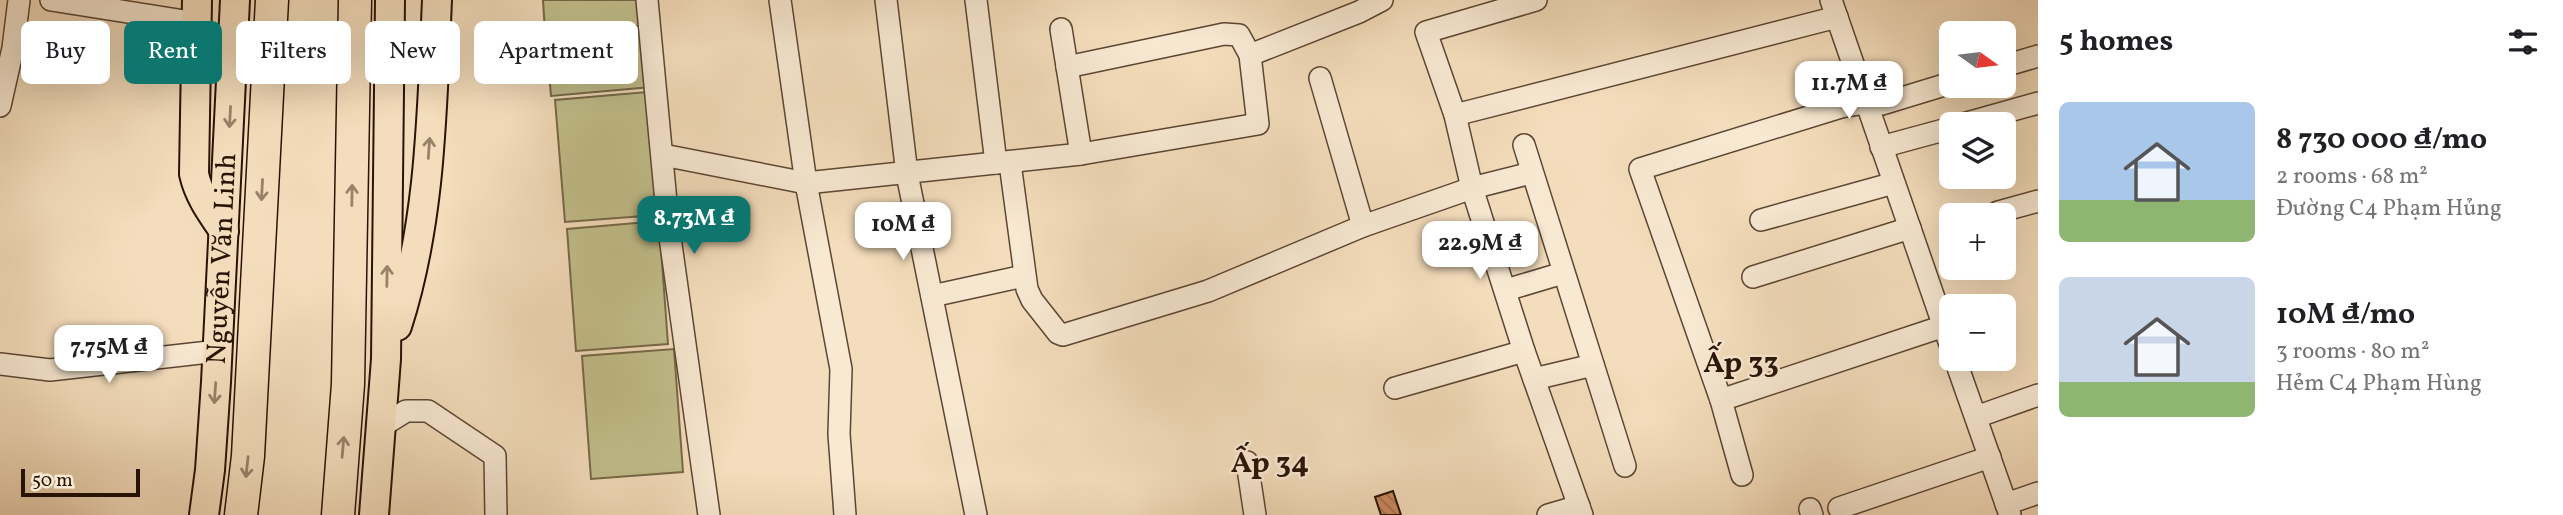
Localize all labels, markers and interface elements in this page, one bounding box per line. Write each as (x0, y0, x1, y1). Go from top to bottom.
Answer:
chip: Buy (21, 21, 110, 84)
chip: Rent (124, 21, 222, 84)
chip: Filters (236, 21, 351, 84)
chip: New (365, 21, 460, 84)
chip: Apartment (474, 21, 638, 84)
north arrow (1939, 21, 2016, 98)
map controls (1939, 21, 2016, 371)
text: 5 homes (2059, 21, 2173, 63)
icon: filters (2504, 23, 2542, 61)
pin: 11.7M ₫ (1784, 61, 1914, 121)
text: 11.7M ₫ (1811, 68, 1887, 100)
one-way arrow (223, 105, 236, 128)
button: layers (1939, 112, 2016, 189)
text: 8 730 000 ₫/mo (2276, 119, 2487, 161)
icon: home (2115, 130, 2199, 214)
one-way arrow (423, 138, 436, 160)
street label: Nguyễn Văn Linh (197, 152, 247, 365)
text: 2 rooms · 68 m² (2276, 161, 2428, 193)
one-way arrow (255, 179, 268, 201)
one-way arrow (345, 184, 359, 207)
text: Đường C4 Phạm Hủng (2276, 193, 2502, 225)
pin: 8.73M ₫ (629, 196, 759, 256)
pin: 10M ₫ (854, 202, 952, 262)
text: 8.73M ₫ (653, 203, 735, 235)
button: + (1939, 203, 2016, 280)
text: 10M ₫ (871, 209, 935, 241)
pin: 22.9M ₫ (1415, 222, 1545, 281)
text: 22.9M ₫ (1438, 228, 1522, 260)
one-way arrow (380, 264, 394, 287)
button: − (1939, 294, 2016, 371)
text: 10M ₫/mo (2276, 294, 2415, 336)
icon: home (2115, 305, 2199, 389)
pin: 7.75M ₫ (44, 326, 174, 385)
text: 7.75M ₫ (70, 332, 148, 364)
text: 3 rooms · 80 m² (2276, 336, 2429, 368)
district label: Ấp 33 (1703, 342, 1779, 385)
text: Hẻm C4 Phạm Hùng (2276, 368, 2482, 400)
one-way arrow (209, 381, 222, 404)
one-way arrow (337, 436, 350, 459)
district label: Ấp 34 (1231, 442, 1309, 485)
one-way arrow (240, 455, 253, 477)
scale bar (21, 466, 140, 498)
text: 50 m (32, 468, 73, 494)

